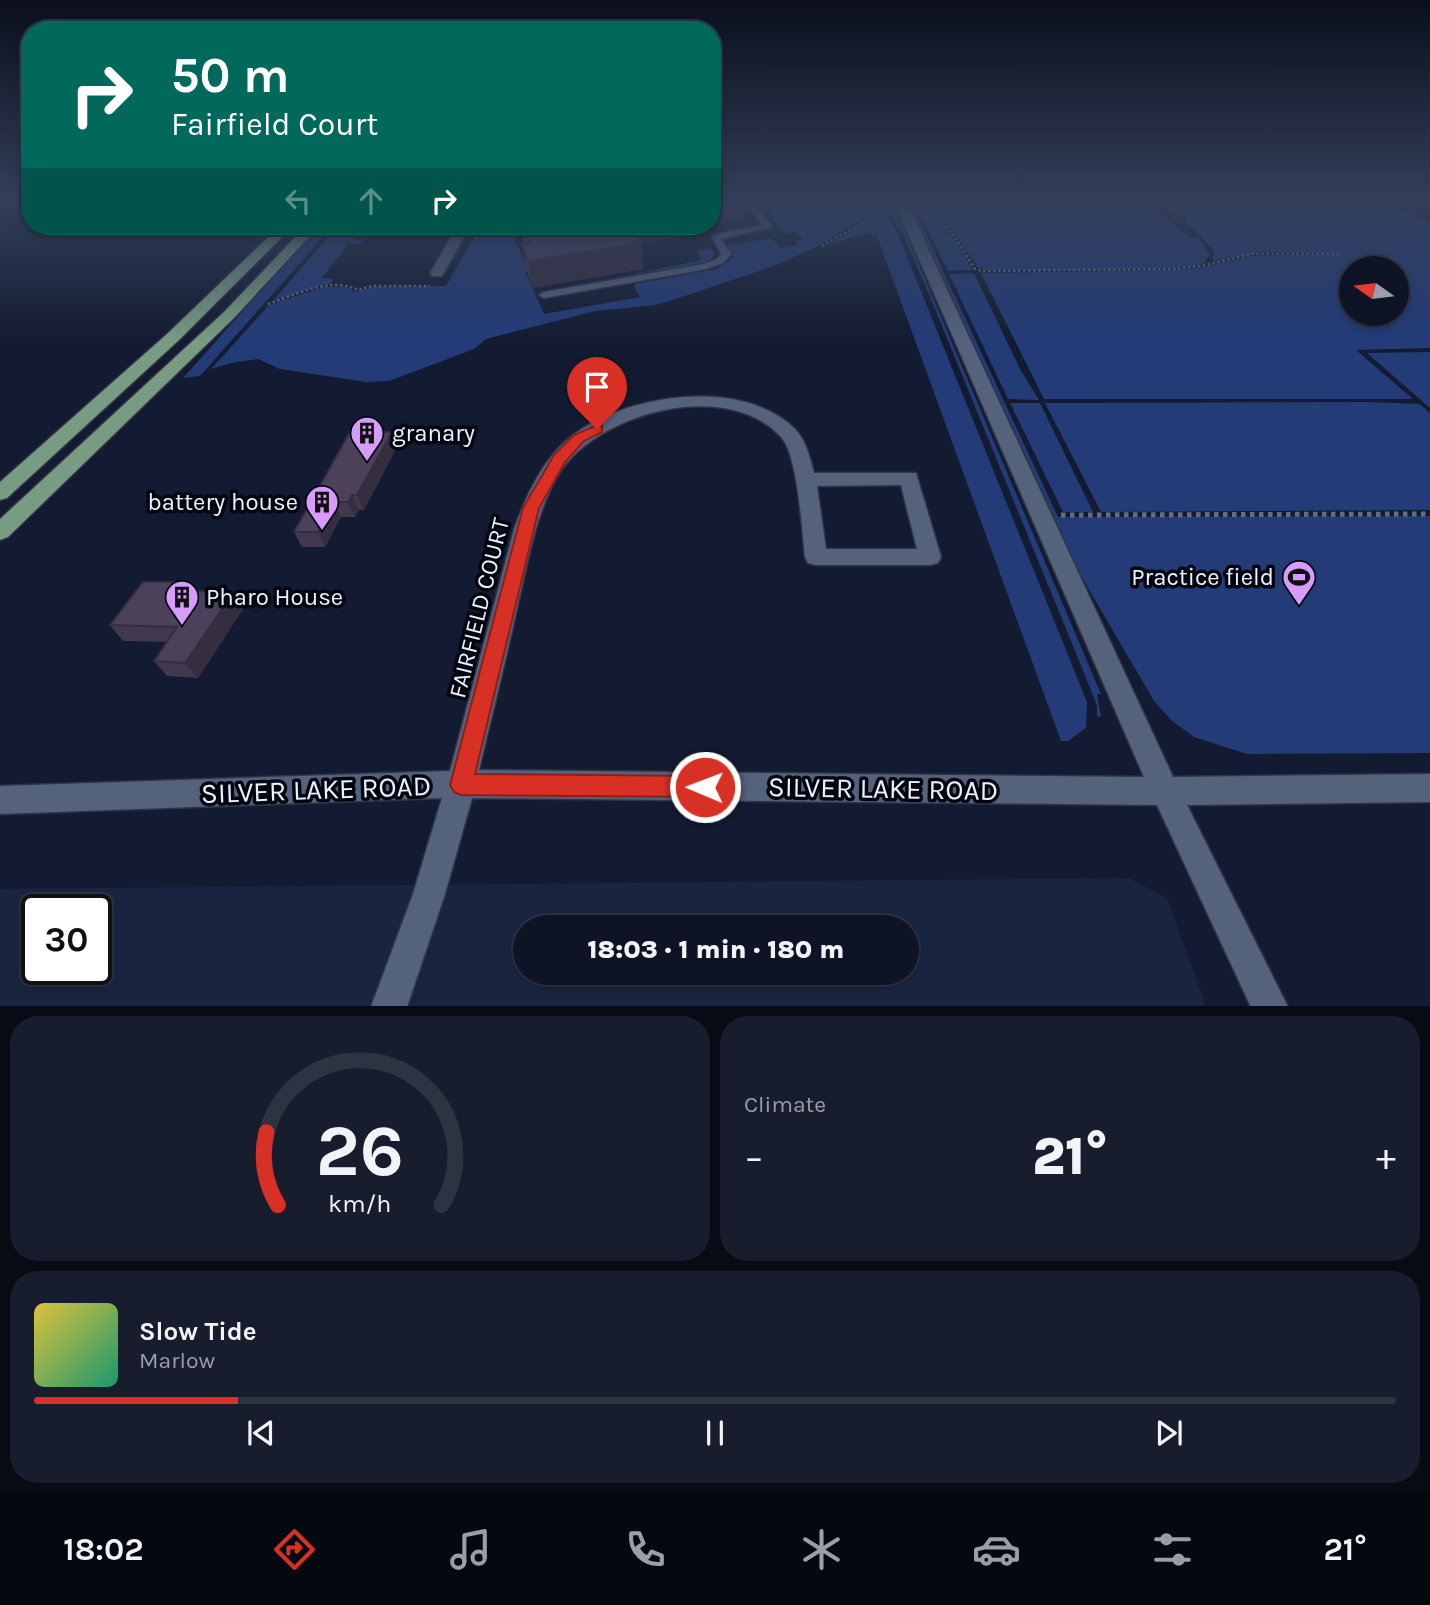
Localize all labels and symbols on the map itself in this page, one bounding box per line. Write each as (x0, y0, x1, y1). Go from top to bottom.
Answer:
north arrow (1339, 256, 1409, 326)
pin (567, 357, 627, 429)
building icon: granary (348, 414, 386, 463)
place label: granary (392, 419, 475, 447)
building icon: battery house (303, 483, 341, 532)
place label: battery house (148, 488, 298, 516)
street label: FAIRFIELD COURT (443, 515, 515, 701)
sports icon: Practice field (1280, 558, 1318, 607)
place label: Practice field (1131, 563, 1274, 591)
building icon: Pharo House (163, 578, 201, 627)
place label: Pharo House (206, 583, 343, 611)
position arrow (668, 750, 742, 824)
street label: SILVER LAKE ROAD (200, 769, 432, 810)
street label: SILVER LAKE ROAD (768, 770, 998, 807)
speed limit sign: 30 (21, 894, 112, 985)

